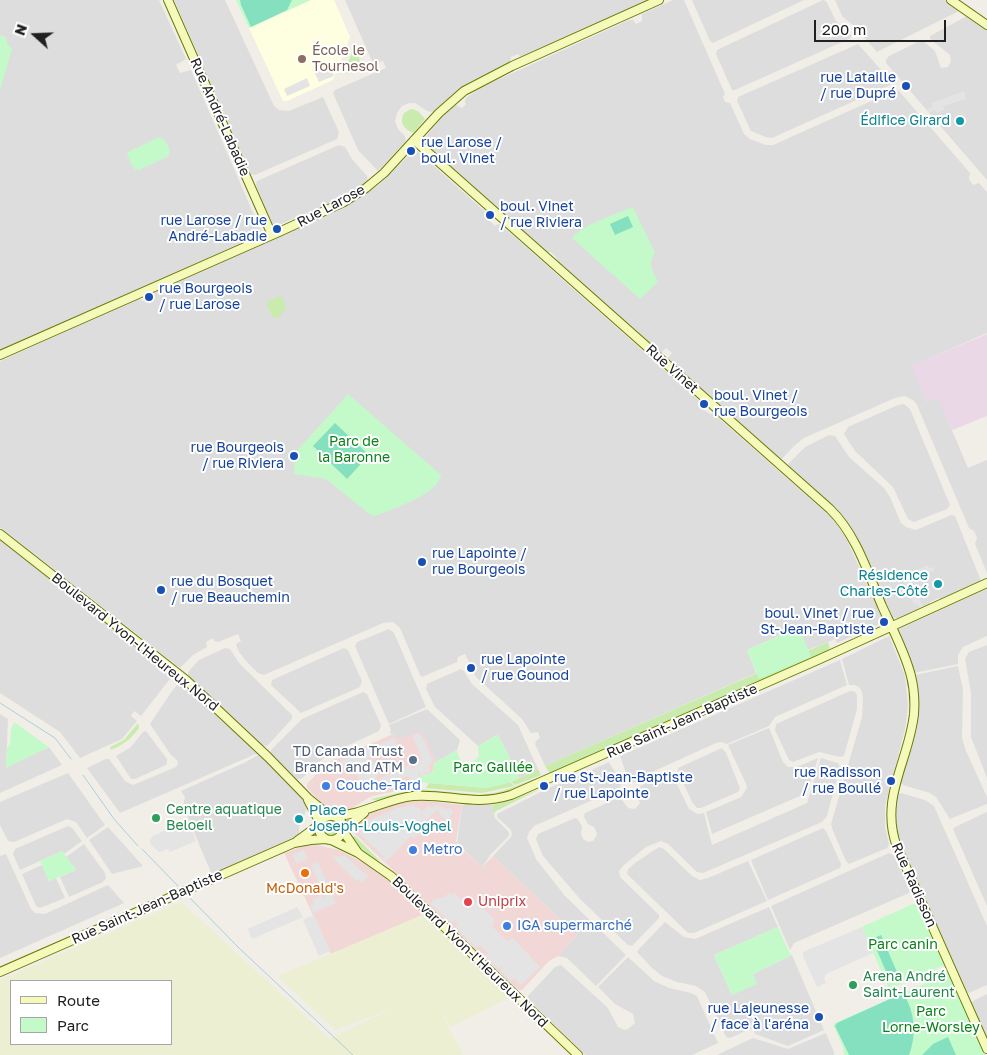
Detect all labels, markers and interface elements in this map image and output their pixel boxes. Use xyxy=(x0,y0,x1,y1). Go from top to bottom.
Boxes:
north arrow xyxy=(10,10,60,60)
scale bar xyxy=(817,10,950,42)
text: 200 m xyxy=(822,20,866,38)
text: N xyxy=(11,22,30,38)
place label: École le Tournesol xyxy=(312,43,379,75)
marker: École le Tournesol xyxy=(296,53,308,65)
street label: Rue André-Labadie xyxy=(186,55,254,179)
place label: rue Lataille / rue Dupré xyxy=(820,70,896,102)
marker: rue Lataille / rue Dupré xyxy=(900,80,912,92)
place label: Édifice Girard xyxy=(860,113,950,129)
marker: Édifice Girard xyxy=(954,115,966,127)
place label: rue Larose / boul. Vinet xyxy=(421,135,502,168)
marker: rue Larose / boul. Vinet xyxy=(405,145,417,157)
street label: Rue Larose xyxy=(294,181,368,231)
place label: boul. Vinet / rue Riviera xyxy=(500,199,582,232)
marker: boul. Vinet / rue Riviera xyxy=(484,209,496,221)
place label: rue Larose / rue André-Labadie xyxy=(160,213,267,246)
marker: rue Larose / rue André-Labadie xyxy=(271,223,283,235)
place label: rue Bourgeois / rue Larose xyxy=(159,281,252,314)
marker: rue Bourgeois / rue Larose xyxy=(143,291,155,303)
street label: Rue Vinet xyxy=(642,341,702,397)
place label: boul. Vinet / rue Bourgeois xyxy=(714,388,807,421)
marker: boul. Vinet / rue Bourgeois xyxy=(698,398,710,410)
park label: Parc de la Baronne xyxy=(318,434,390,467)
place label: rue Bourgeois / rue Riviera xyxy=(191,440,284,472)
marker: rue Bourgeois / rue Riviera xyxy=(288,450,300,462)
place label: rue Lapointe / rue Bourgeois xyxy=(432,546,527,578)
marker: rue Lapointe / rue Bourgeois xyxy=(416,556,428,568)
place label: Résidence Charles-Côté xyxy=(840,568,928,600)
street label: Boulevard Yvon-l'Heureux Nord xyxy=(48,569,222,715)
place label: rue du Bosquet / rue Beauchemin xyxy=(171,574,290,606)
marker: Résidence Charles-Côté xyxy=(932,578,944,590)
marker: rue du Bosquet / rue Beauchemin xyxy=(155,584,167,596)
place label: boul. Vinet / rue St-Jean-Baptiste xyxy=(761,606,874,638)
marker: boul. Vinet / rue St-Jean-Baptiste xyxy=(878,616,890,628)
place label: rue Lapointe / rue Gounod xyxy=(481,652,569,684)
marker: rue Lapointe / rue Gounod xyxy=(465,662,477,674)
street label: Rue Saint-Jean-Baptiste xyxy=(604,680,760,762)
place label: TD Canada Trust Branch and ATM xyxy=(293,744,403,776)
marker: TD Canada Trust Branch and ATM xyxy=(407,754,419,766)
park label: Parc Galilée xyxy=(453,760,533,776)
place label: rue Radisson / rue Boullé xyxy=(794,765,881,798)
place label: rue St-Jean-Baptiste / rue Lapointe xyxy=(554,770,693,802)
marker: rue Radisson / rue Boullé xyxy=(885,775,897,787)
place label: Couche-Tard xyxy=(336,778,421,794)
marker: Couche-Tard xyxy=(320,780,332,792)
marker: rue St-Jean-Baptiste / rue Lapointe xyxy=(538,780,550,792)
place label: Centre aquatique Beloeil xyxy=(166,802,282,834)
place label: Place Joseph-Louis-Voghel xyxy=(309,803,451,836)
marker: Centre aquatique Beloeil xyxy=(150,812,162,824)
marker: Place Joseph-Louis-Voghel xyxy=(293,813,305,825)
street label: Rue Radisson xyxy=(888,840,940,930)
place label: Metro xyxy=(423,842,462,858)
marker: Metro xyxy=(407,844,419,856)
street label: Rue Saint-Jean-Baptiste xyxy=(69,866,225,948)
marker: McDonald's xyxy=(299,867,311,879)
street label: Boulevard Yvon-l'Heureux Nord xyxy=(389,873,551,1031)
place label: McDonald's xyxy=(266,881,344,897)
place label: Uniprix xyxy=(478,894,526,910)
marker: Uniprix xyxy=(462,896,474,908)
place label: IGA supermarché xyxy=(517,918,632,934)
marker: IGA supermarché xyxy=(501,920,513,932)
park label: Parc canin xyxy=(868,937,938,953)
place label: Arena André Saint-Laurent xyxy=(863,969,955,1002)
marker: Arena André Saint-Laurent xyxy=(847,979,859,991)
legend xyxy=(10,980,172,1045)
text: Route xyxy=(57,991,100,1009)
place label: rue Lajeunesse / face à l'aréna xyxy=(707,1001,809,1034)
park label: Parc Lorne-Worsley xyxy=(882,1004,980,1036)
marker: rue Lajeunesse / face à l'aréna xyxy=(813,1011,825,1023)
text: Parc xyxy=(57,1016,89,1034)

